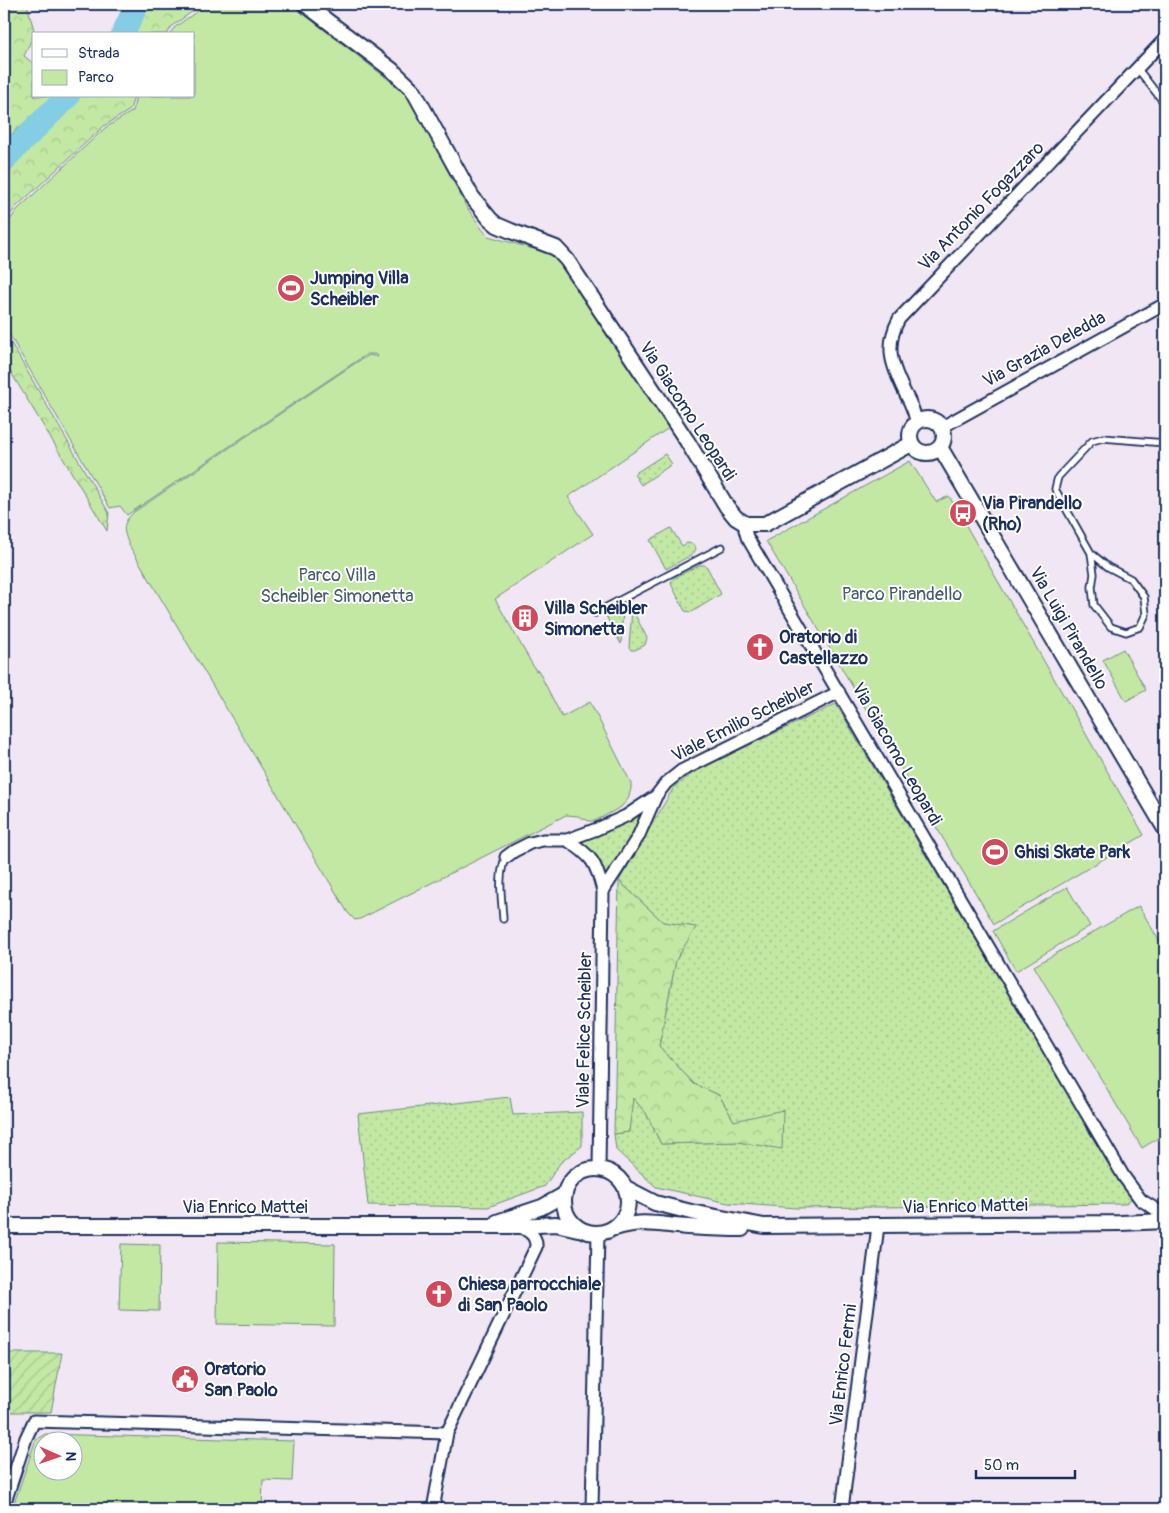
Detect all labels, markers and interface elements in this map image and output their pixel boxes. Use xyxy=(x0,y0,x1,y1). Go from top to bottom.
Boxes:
legend xyxy=(32,32,195,98)
text: Strada xyxy=(78,44,119,63)
text: Parco xyxy=(78,68,114,87)
street label: Via Antonio Fogazzaro xyxy=(914,136,1049,276)
place label: Jumping Villa Scheibler xyxy=(310,267,409,311)
sports icon: Jumping Villa Scheibler xyxy=(276,273,306,303)
street label: Via Grazia Deledda xyxy=(979,306,1110,393)
street label: Via Giacomo Leopardi xyxy=(634,337,741,485)
place label: Via Pirandello (Rho) xyxy=(982,492,1082,536)
bus stop icon: Via Pirandello (Rho) xyxy=(948,498,978,528)
street label: Via Luigi Pirandello xyxy=(1024,563,1113,694)
park label: Parco Villa Scheibler Simonetta xyxy=(260,564,414,608)
park label: Parco Pirandello xyxy=(842,583,963,606)
place label: Villa Scheibler Simonetta xyxy=(544,597,648,641)
building icon: Villa Scheibler Simonetta xyxy=(510,603,540,633)
place label: Oratorio di Castellazzo xyxy=(779,626,868,670)
church icon: Oratorio di Castellazzo xyxy=(745,632,775,662)
street label: Viale Emilio Scheibler xyxy=(668,675,819,767)
street label: Via Giacomo Leopardi xyxy=(846,679,947,830)
sports icon: Ghisi Skate Park xyxy=(980,837,1010,867)
place label: Ghisi Skate Park xyxy=(1014,841,1131,864)
street label: Viale Felice Scheibler xyxy=(572,951,597,1108)
street label: Via Enrico Mattei xyxy=(902,1194,1028,1219)
street label: Via Enrico Mattei xyxy=(182,1196,308,1219)
place label: Chiesa parrocchiale di San Paolo xyxy=(458,1273,602,1317)
church icon: Chiesa parrocchiale di San Paolo xyxy=(424,1279,454,1309)
street label: Via Enrico Fermi xyxy=(825,1303,862,1427)
place label: Oratorio San Paolo xyxy=(204,1358,278,1402)
public building icon: Oratorio San Paolo xyxy=(170,1364,200,1394)
north arrow xyxy=(32,1430,82,1480)
scale bar xyxy=(976,1448,1075,1480)
text: N xyxy=(62,1451,79,1461)
text: 50 m xyxy=(984,1456,1019,1475)

